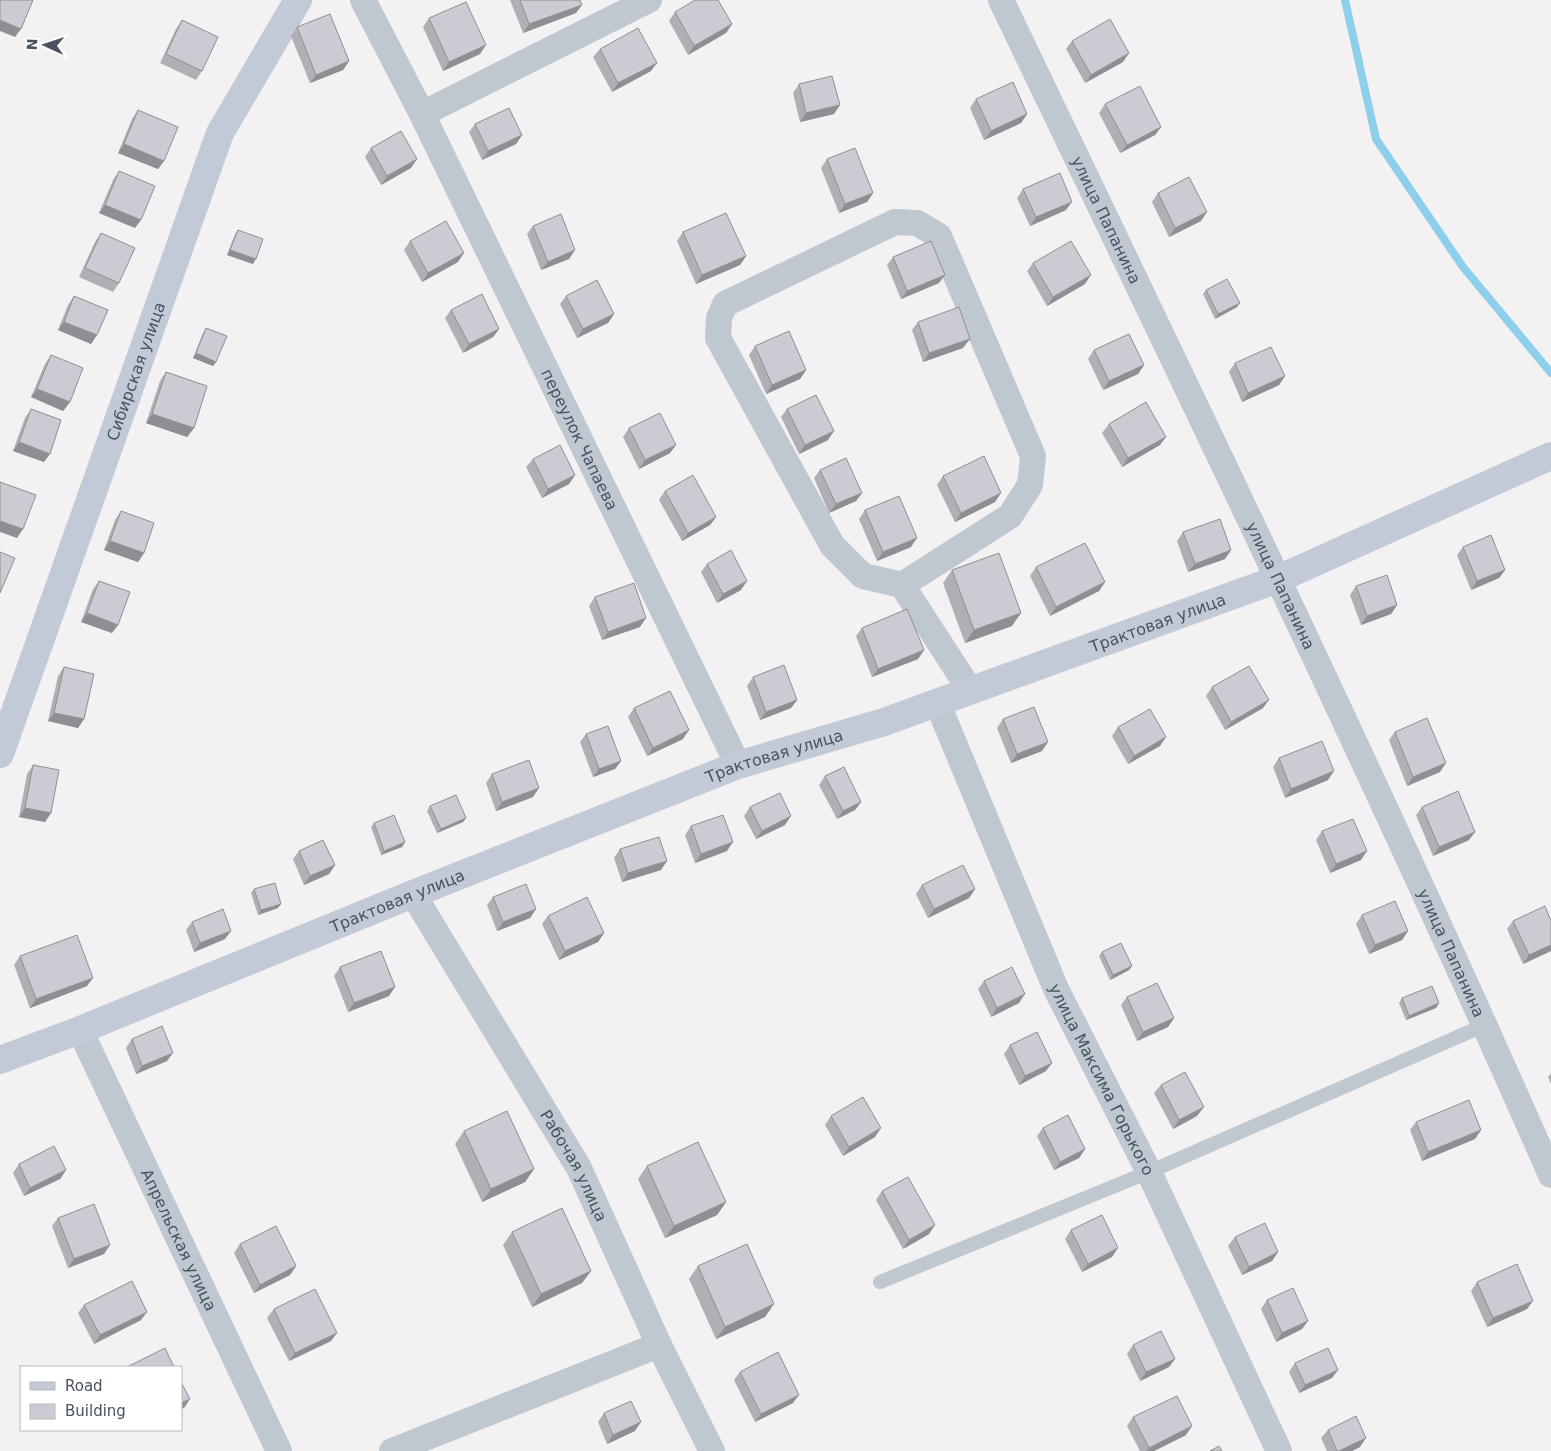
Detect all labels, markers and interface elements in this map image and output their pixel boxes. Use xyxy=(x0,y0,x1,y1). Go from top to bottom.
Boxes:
north arrow xyxy=(20,20,70,70)
text: N xyxy=(24,38,40,51)
street label: улица Папанина xyxy=(1067,153,1145,287)
street label: Сибирская улица xyxy=(103,300,169,443)
street label: переулок Чапаева xyxy=(537,366,622,513)
street label: улица Папанина xyxy=(1242,519,1319,653)
street label: Трактовая улица xyxy=(1086,590,1228,657)
street label: Трактовая улица xyxy=(702,726,845,787)
street label: Трактовая улица xyxy=(326,866,467,937)
street label: улица Папанина xyxy=(1414,886,1489,1020)
street label: улица Максима Горького xyxy=(1045,981,1158,1178)
street label: Рабочая улица xyxy=(536,1107,611,1225)
street label: Апрельская улица xyxy=(137,1166,220,1314)
legend xyxy=(20,1366,182,1431)
text: Road xyxy=(65,1377,103,1395)
text: Building xyxy=(65,1402,126,1420)

